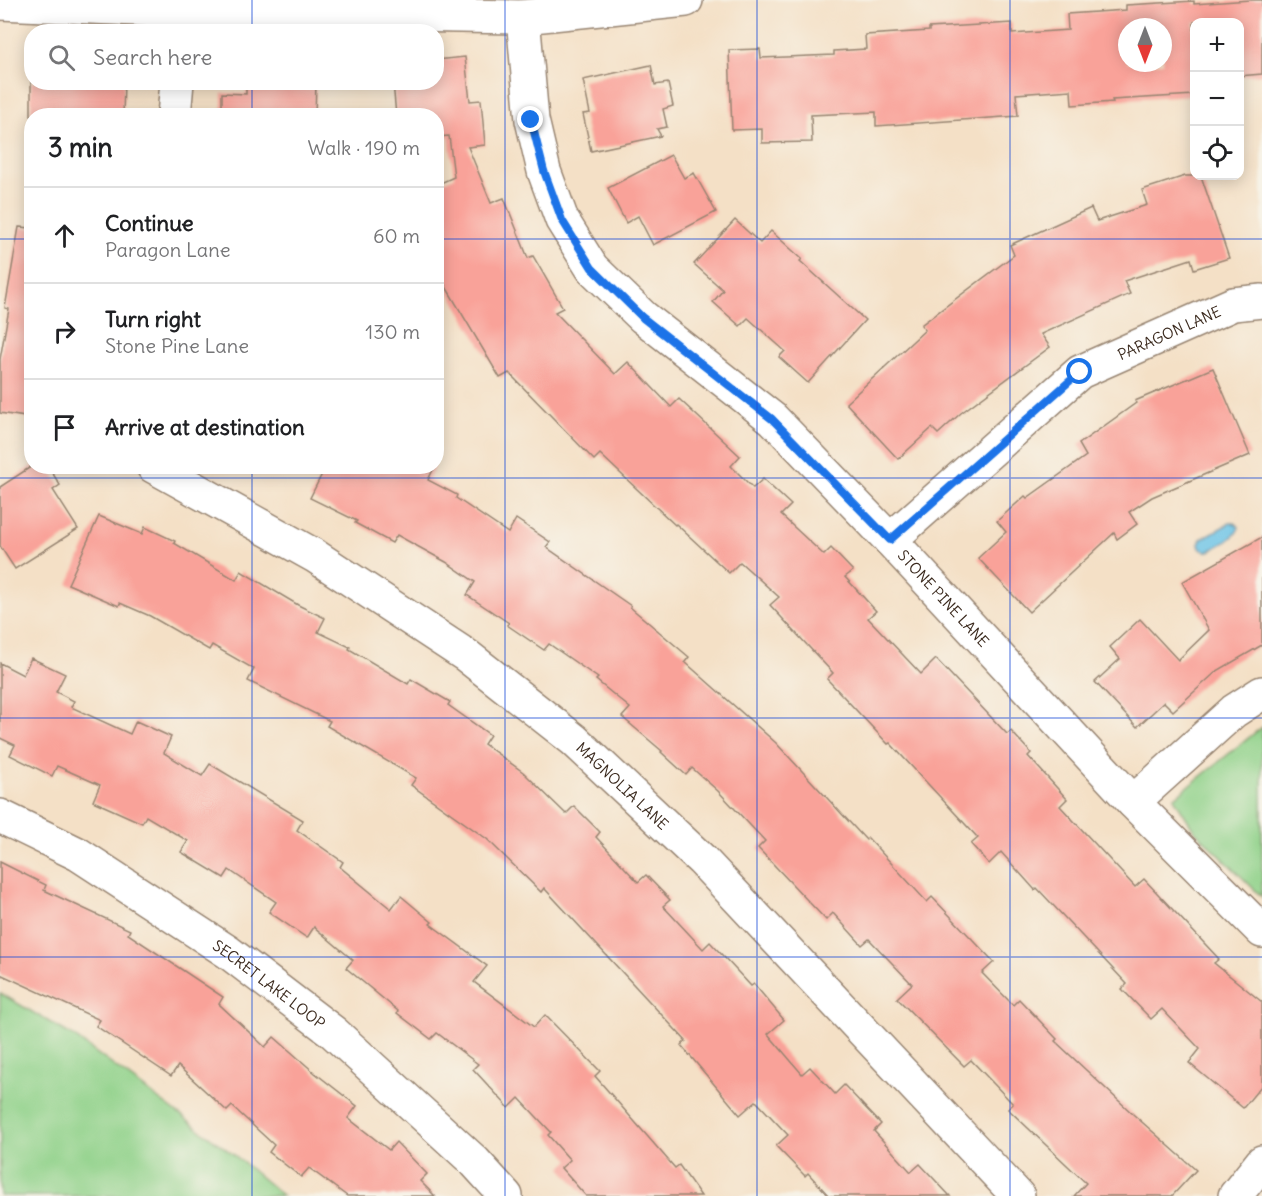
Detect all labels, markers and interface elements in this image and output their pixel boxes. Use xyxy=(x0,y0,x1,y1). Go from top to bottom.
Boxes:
north arrow xyxy=(1118,18,1172,72)
map controls xyxy=(1190,18,1244,180)
button: + xyxy=(1190,18,1244,72)
search box xyxy=(24,24,444,90)
icon: search xyxy=(45,41,78,74)
text: Search here xyxy=(93,43,212,71)
button: − xyxy=(1190,72,1244,126)
route end xyxy=(517,106,543,132)
button: locate xyxy=(1190,126,1244,180)
text: 3 min xyxy=(48,131,113,164)
text: Walk · 190 m xyxy=(308,135,420,160)
text: Continue xyxy=(105,209,194,237)
icon: ahead xyxy=(48,219,81,252)
text: 60 m xyxy=(373,223,420,248)
text: Paragon Lane xyxy=(105,237,231,262)
street label: PARAGON LANE xyxy=(1114,301,1224,364)
text: Turn right xyxy=(105,305,201,333)
icon: right xyxy=(48,315,81,348)
text: 130 m xyxy=(365,319,420,344)
text: Stone Pine Lane xyxy=(105,333,249,358)
route start xyxy=(1066,358,1092,384)
icon: arrive xyxy=(48,411,81,444)
text: Arrive at destination xyxy=(105,413,305,441)
street label: STONE PINE LANE xyxy=(894,546,994,651)
street label: MAGNOLIA LANE xyxy=(573,738,673,834)
street label: SECRET LAKE LOOP xyxy=(210,935,329,1032)

